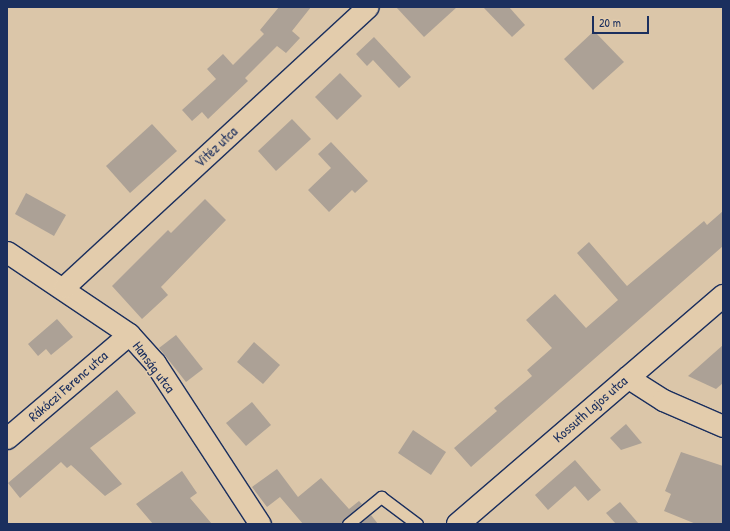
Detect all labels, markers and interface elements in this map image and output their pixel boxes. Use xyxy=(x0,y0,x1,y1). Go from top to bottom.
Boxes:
scale bar xyxy=(594,8,651,34)
text: 20 m xyxy=(599,14,621,31)
street label: Vitéz utca xyxy=(191,123,241,171)
street label: Hanság utca xyxy=(129,338,179,396)
street label: Rákóczi Ferenc utca xyxy=(25,347,111,425)
street label: Kossuth Lajos utca xyxy=(549,372,631,446)

